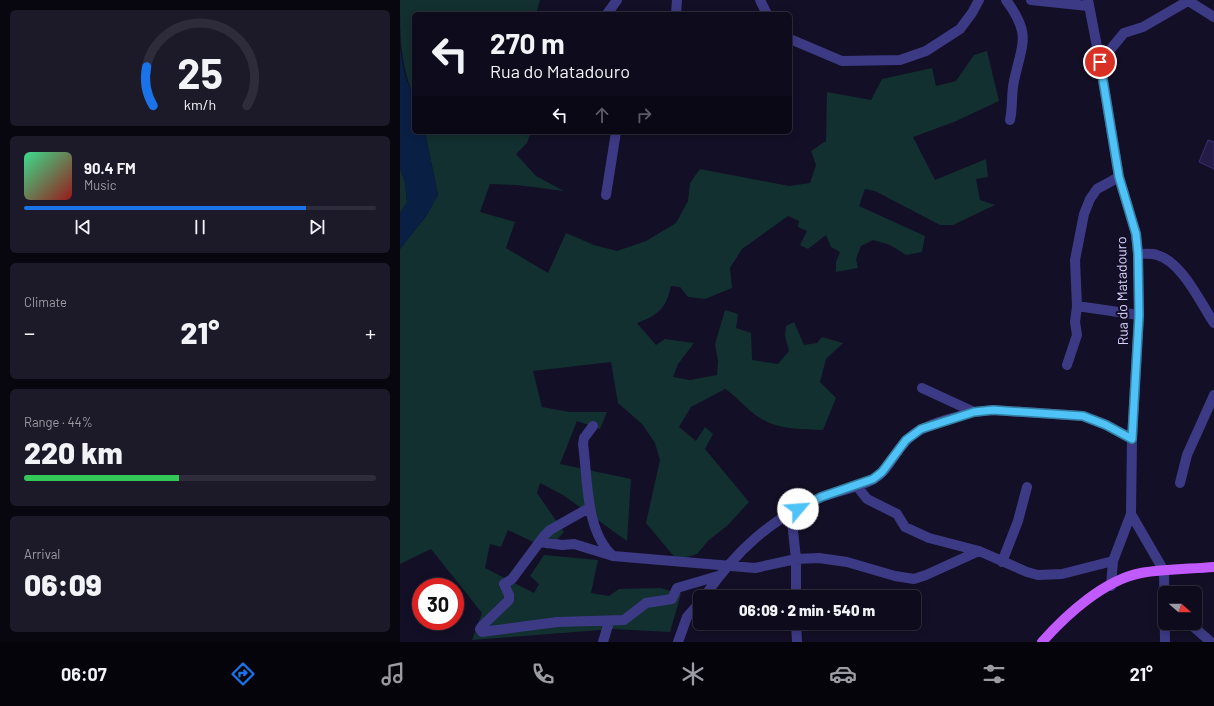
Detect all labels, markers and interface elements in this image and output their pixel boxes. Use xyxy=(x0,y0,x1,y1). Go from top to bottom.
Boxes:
text: 270 m xyxy=(490,26,565,60)
icon: left xyxy=(424,28,476,80)
pin xyxy=(1083,45,1117,79)
text: 25 xyxy=(177,47,223,97)
icon: arrive xyxy=(1089,51,1111,73)
text: Rua do Matadouro xyxy=(490,60,630,82)
text: km/h xyxy=(184,96,216,113)
icon: left xyxy=(549,104,571,126)
icon: ahead xyxy=(591,104,613,126)
icon: right xyxy=(633,104,655,126)
text: 90.4 FM xyxy=(84,159,136,177)
text: Music xyxy=(84,177,117,193)
icon: previous xyxy=(72,216,94,238)
icon: pause xyxy=(189,216,211,238)
icon: next xyxy=(306,216,328,238)
street label: Rua do Matadouro xyxy=(1112,236,1131,346)
text: Climate xyxy=(24,294,67,310)
text: 21° xyxy=(181,314,219,350)
text: − xyxy=(24,319,35,345)
text: + xyxy=(365,319,376,345)
text: Range · 44% xyxy=(24,414,93,430)
text: 220 km xyxy=(24,434,123,470)
position arrow xyxy=(777,488,819,530)
text: Arrival xyxy=(24,546,60,562)
text: 06:09 xyxy=(24,566,102,602)
speed limit sign: 30 xyxy=(412,578,464,630)
north arrow xyxy=(1158,586,1202,630)
map controls xyxy=(1158,586,1202,630)
text: 06:09 · 2 min · 540 m xyxy=(739,601,875,619)
icon: directions xyxy=(229,660,257,688)
icon: music xyxy=(379,660,407,688)
icon: phone xyxy=(529,660,557,688)
icon: climate xyxy=(679,660,707,688)
icon: car xyxy=(829,660,857,688)
icon: filters xyxy=(980,660,1008,688)
text: 06:07 xyxy=(61,663,107,685)
text: 21° xyxy=(1130,663,1153,685)

